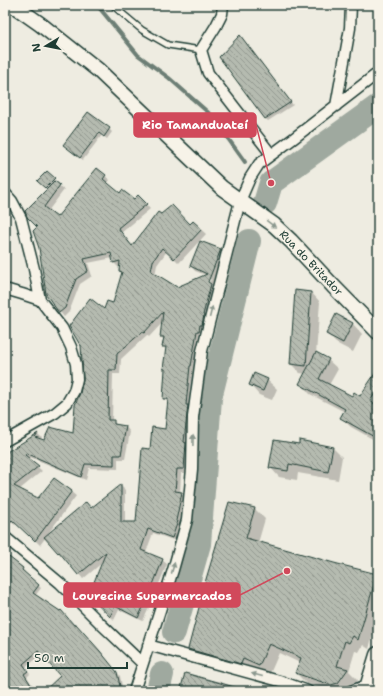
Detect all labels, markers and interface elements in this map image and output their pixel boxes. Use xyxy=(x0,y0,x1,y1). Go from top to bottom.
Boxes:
north arrow xyxy=(26,26,66,66)
text: N xyxy=(28,42,45,53)
callout: Rio Tamanduateí xyxy=(134,113,256,137)
text: Rio Tamanduateí xyxy=(142,117,248,133)
one-way arrow xyxy=(266,219,277,228)
street label: Rua do Britador xyxy=(276,227,346,299)
one-way arrow xyxy=(209,306,215,318)
one-way arrow xyxy=(189,434,196,446)
one-way arrow xyxy=(170,562,176,574)
callout: Lourecine Supermercados xyxy=(64,583,240,607)
text: Lourecine Supermercados xyxy=(72,588,232,604)
scale bar xyxy=(28,644,127,670)
text: 50 m xyxy=(34,650,64,666)
one-way arrow xyxy=(251,672,263,678)

